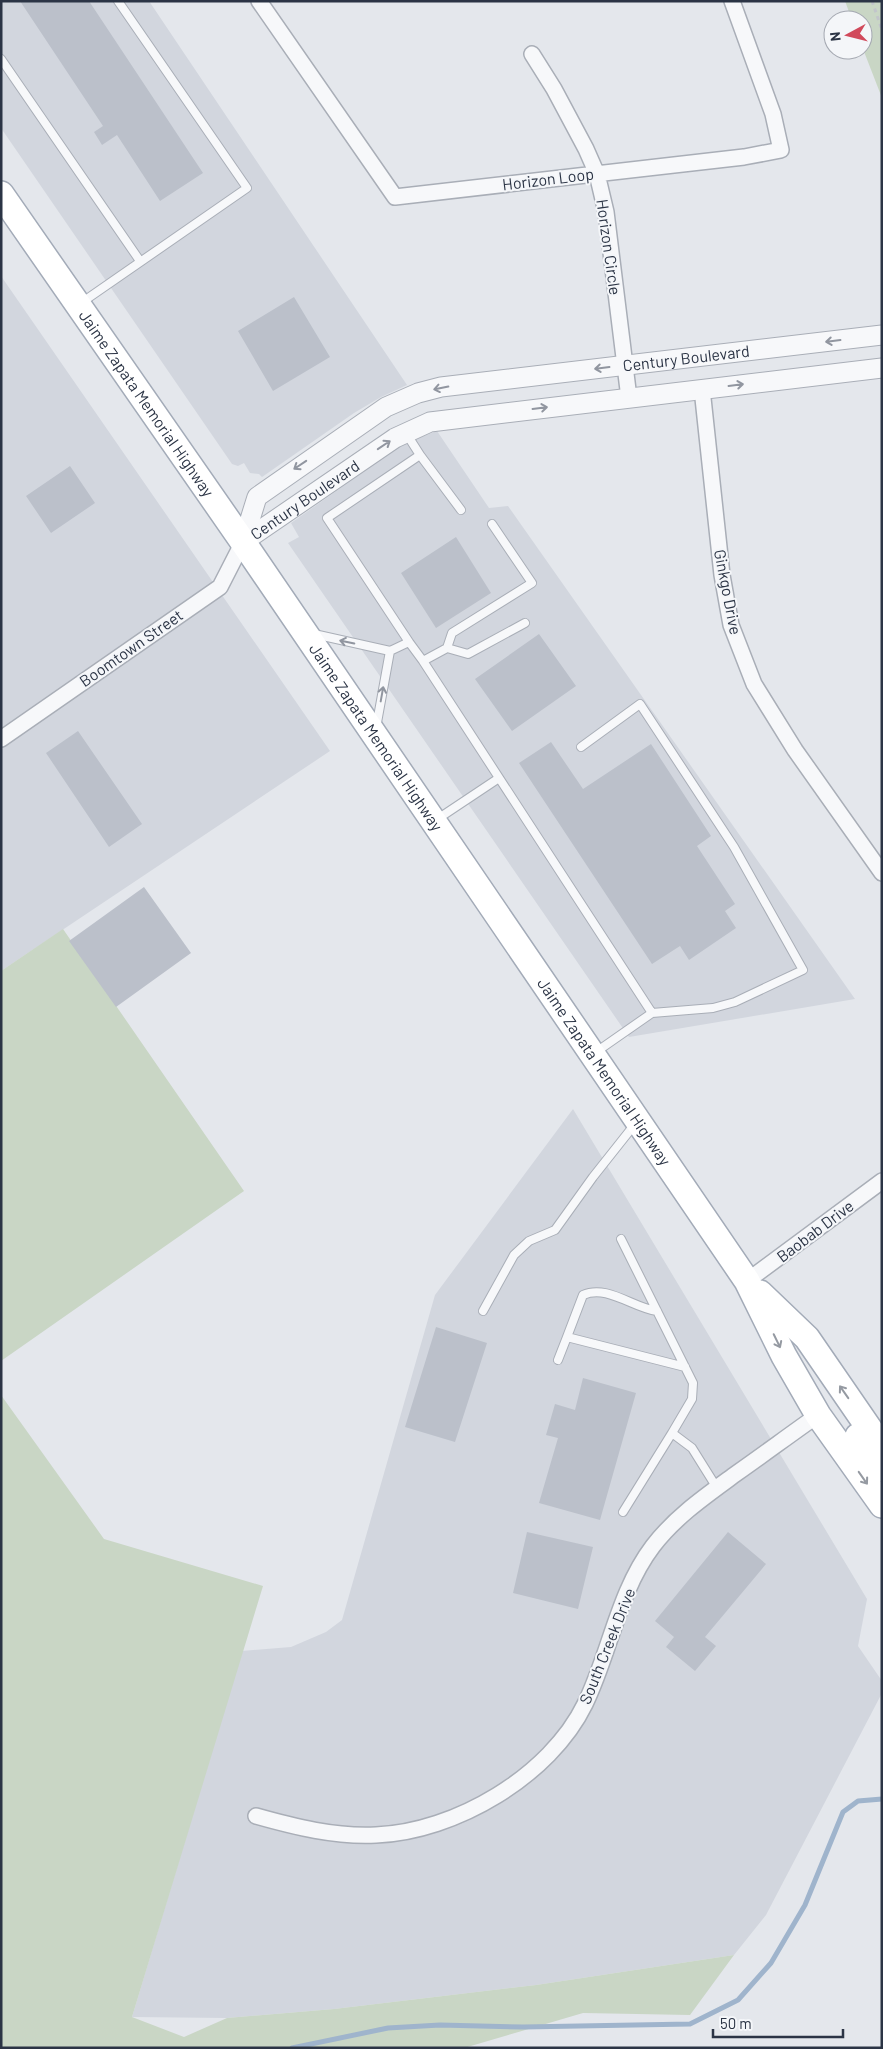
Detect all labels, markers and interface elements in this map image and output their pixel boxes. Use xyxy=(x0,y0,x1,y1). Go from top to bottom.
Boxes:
north arrow xyxy=(823,10,873,60)
text: N xyxy=(826,31,844,42)
street label: Horizon Loop xyxy=(501,163,595,194)
street label: Horizon Circle xyxy=(593,198,626,296)
street label: Jaime Zapata Memorial Highway xyxy=(76,306,219,500)
one-way arrow xyxy=(826,336,842,346)
street label: Century Boulevard xyxy=(622,341,751,375)
one-way arrow xyxy=(595,363,611,373)
one-way arrow xyxy=(728,380,744,390)
one-way arrow xyxy=(434,383,450,393)
one-way arrow xyxy=(532,403,548,413)
one-way arrow xyxy=(377,440,391,450)
street label: Century Boulevard xyxy=(247,455,363,543)
one-way arrow xyxy=(293,460,307,471)
street label: Ginkgo Drive xyxy=(711,548,746,636)
street label: Boomtown Street xyxy=(75,605,186,690)
one-way arrow xyxy=(340,636,356,646)
street label: Jaime Zapata Memorial Highway xyxy=(306,639,447,835)
one-way arrow xyxy=(378,686,388,702)
street label: Jaime Zapata Memorial Highway xyxy=(534,974,676,1169)
street label: Baobab Drive xyxy=(773,1196,857,1266)
one-way arrow xyxy=(772,1333,782,1348)
one-way arrow xyxy=(839,1386,849,1400)
one-way arrow xyxy=(858,1471,868,1485)
street label: South Creek Drive xyxy=(575,1585,639,1707)
scale bar xyxy=(713,2006,843,2038)
text: 50 m xyxy=(720,2014,752,2032)

